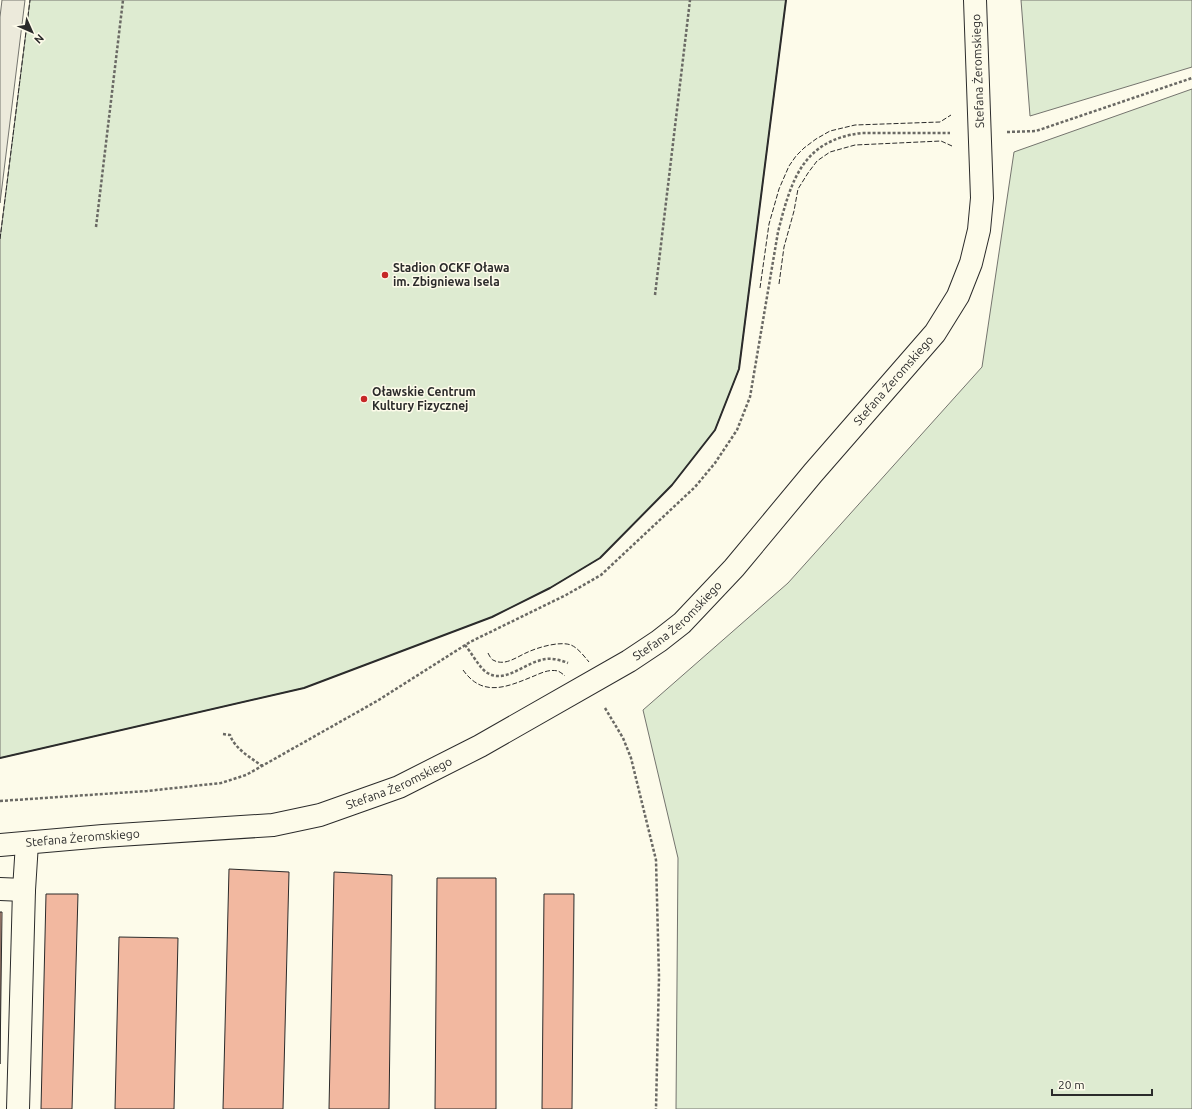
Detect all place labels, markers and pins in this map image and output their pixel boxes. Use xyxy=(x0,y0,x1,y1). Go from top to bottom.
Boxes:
place label: Stadion OCKF Oława im. Zbigniewa Isela xyxy=(393,261,510,288)
marker: Stadion OCKF Oława im. Zbigniewa Isela xyxy=(380,270,390,280)
place label: Oławskie Centrum Kultury Fizycznej xyxy=(372,385,476,412)
marker: Oławskie Centrum Kultury Fizycznej xyxy=(359,394,369,404)

